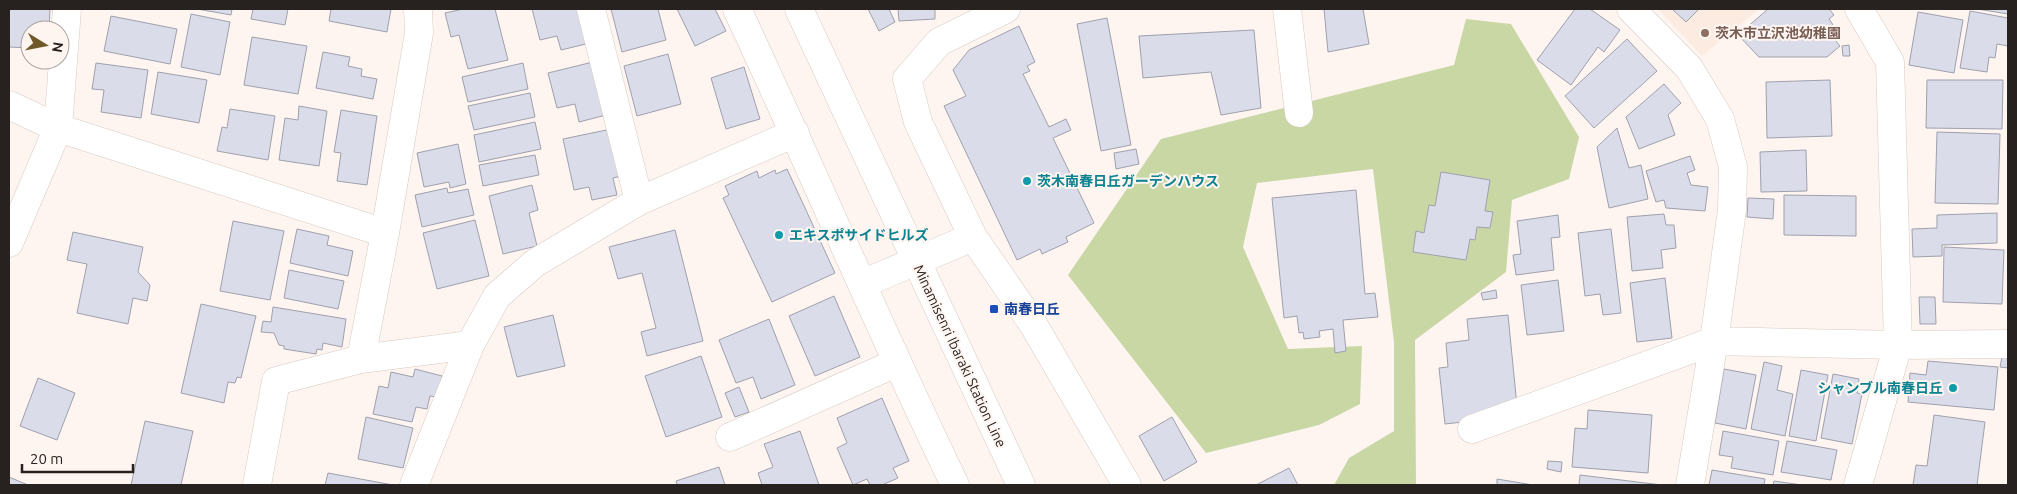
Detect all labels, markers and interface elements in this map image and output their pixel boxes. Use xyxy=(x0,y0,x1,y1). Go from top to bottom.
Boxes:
north arrow xyxy=(20,20,70,70)
place label: 茨木市立沢池幼稚園 xyxy=(1715,25,1841,41)
marker: 茨木市立沢池幼稚園 xyxy=(1699,27,1711,39)
text: N xyxy=(49,41,67,54)
place label: 茨木南春日丘ガーデンハウス xyxy=(1037,173,1219,189)
marker: 茨木南春日丘ガーデンハウス xyxy=(1021,175,1033,187)
place label: エキスポサイドヒルズ xyxy=(789,227,929,243)
marker: エキスポサイドヒルズ xyxy=(773,229,785,241)
street label: Minamisenri Ibaraki Station Line xyxy=(911,262,1009,450)
place label: 南春日丘 xyxy=(1004,301,1060,317)
marker: 南春日丘 xyxy=(988,303,1000,315)
place label: シャンブル南春日丘 xyxy=(1817,380,1943,396)
marker: シャンブル南春日丘 xyxy=(1947,382,1959,394)
scale bar xyxy=(22,442,134,474)
text: 20 m xyxy=(30,450,63,467)

